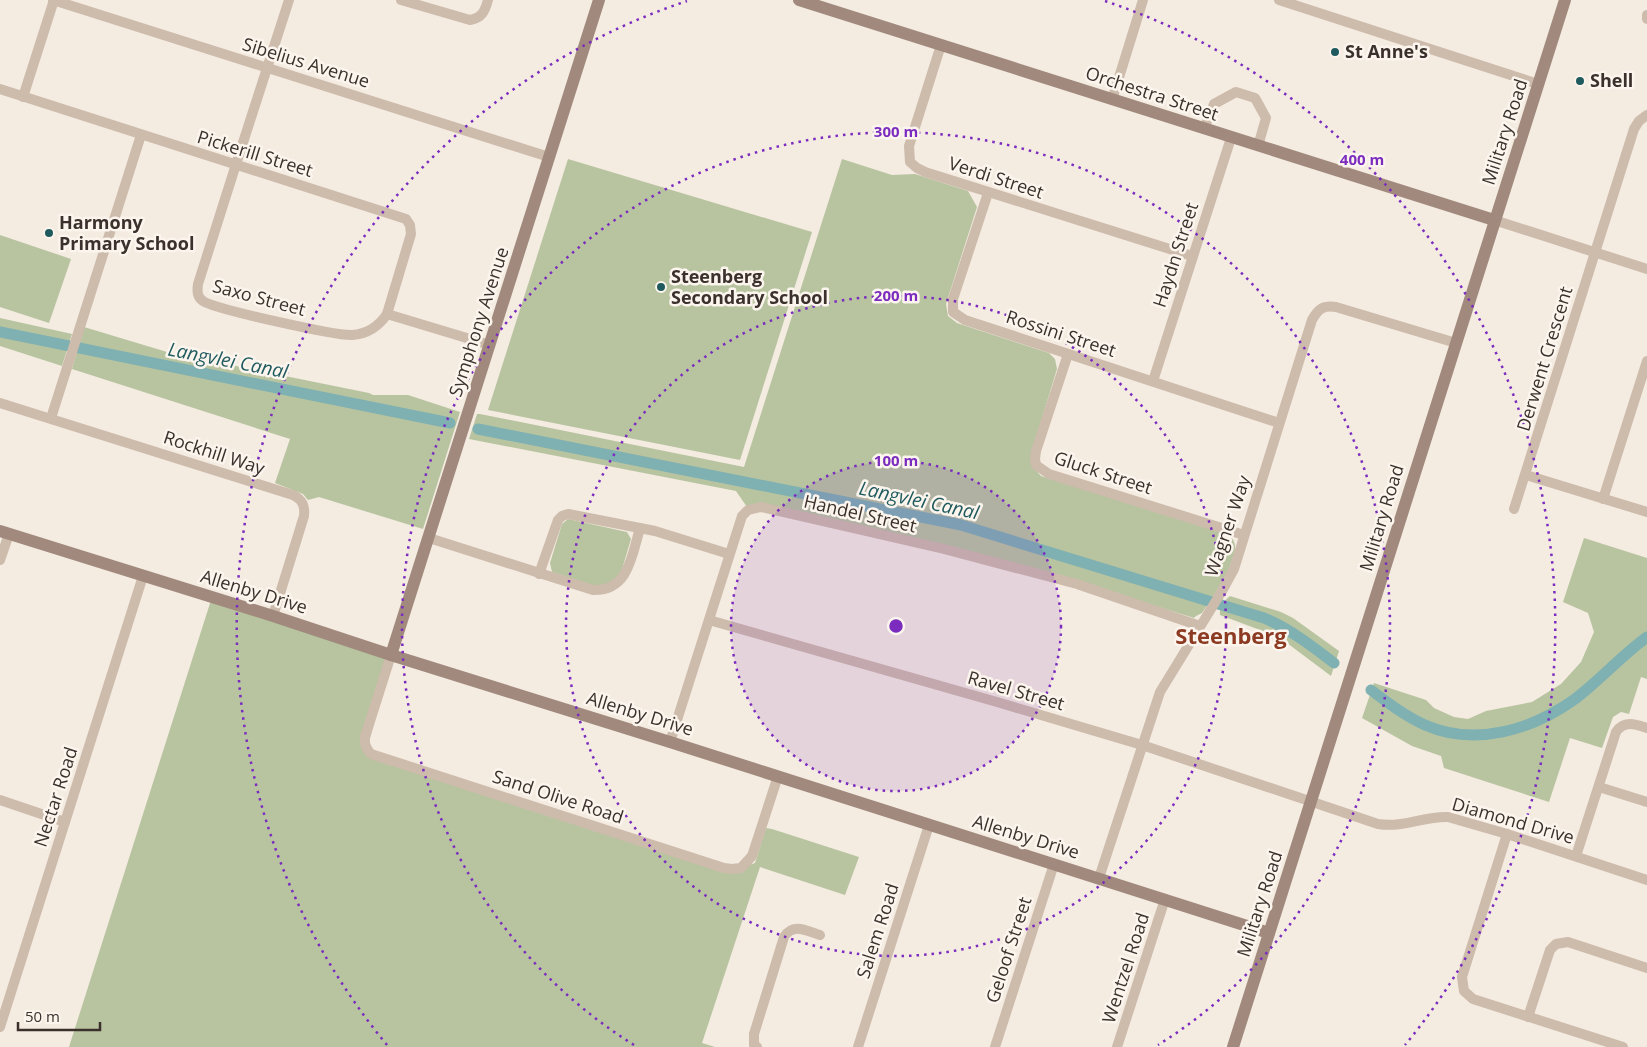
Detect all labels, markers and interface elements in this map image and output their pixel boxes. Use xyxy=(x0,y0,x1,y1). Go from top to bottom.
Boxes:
street label: Sibelius Avenue xyxy=(240,31,373,93)
place label: St Anne's xyxy=(1345,39,1428,63)
marker: St Anne's xyxy=(1329,46,1341,58)
street label: Orchestra Street xyxy=(1083,60,1222,126)
place label: Shell xyxy=(1590,68,1633,92)
marker: Shell xyxy=(1574,75,1586,87)
street label: Military Road xyxy=(1476,76,1532,188)
text: 300 m xyxy=(874,121,918,141)
street label: Pickerill Street xyxy=(195,124,316,182)
text: 400 m xyxy=(1340,149,1384,169)
street label: Verdi Street xyxy=(946,150,1047,204)
street label: Haydn Street xyxy=(1147,199,1203,310)
place label: Harmony Primary School xyxy=(59,210,194,255)
marker: Harmony Primary School xyxy=(43,227,55,239)
street label: Symphony Avenue xyxy=(443,244,514,400)
place label: Steenberg Secondary School xyxy=(671,264,828,309)
street label: Saxo Street xyxy=(210,273,308,321)
marker: Steenberg Secondary School xyxy=(655,281,667,293)
street label: Derwent Crescent xyxy=(1511,283,1577,434)
text: 200 m xyxy=(874,285,918,305)
street label: Rossini Street xyxy=(1003,304,1119,362)
water label: Langvlei Canal xyxy=(166,336,291,385)
street label: Rockhill Way xyxy=(161,424,269,480)
street label: Gluck Street xyxy=(1051,445,1155,499)
text: 100 m xyxy=(874,450,918,470)
street label: Military Road xyxy=(1353,461,1409,574)
street label: Wagner Way xyxy=(1199,471,1256,579)
water label: Langvlei Canal xyxy=(857,475,982,526)
street label: Handel Street xyxy=(802,488,919,538)
street label: Allenby Drive xyxy=(198,563,311,619)
centre of rings xyxy=(887,617,905,635)
district label: Steenberg xyxy=(1175,620,1287,650)
street label: Ravel Street xyxy=(965,665,1068,715)
street label: Allenby Drive xyxy=(584,685,697,741)
street label: Nectar Road xyxy=(28,744,82,850)
street label: Sand Olive Road xyxy=(490,764,627,829)
street label: Diamond Drive xyxy=(1449,791,1577,849)
street label: Allenby Drive xyxy=(970,808,1083,864)
street label: Military Road xyxy=(1231,848,1287,960)
street label: Salem Road xyxy=(850,880,904,981)
street label: Geloof Street xyxy=(980,893,1037,1006)
street label: Wentzel Road xyxy=(1096,909,1154,1026)
scale bar xyxy=(18,1000,100,1032)
text: 50 m xyxy=(25,1006,60,1026)

